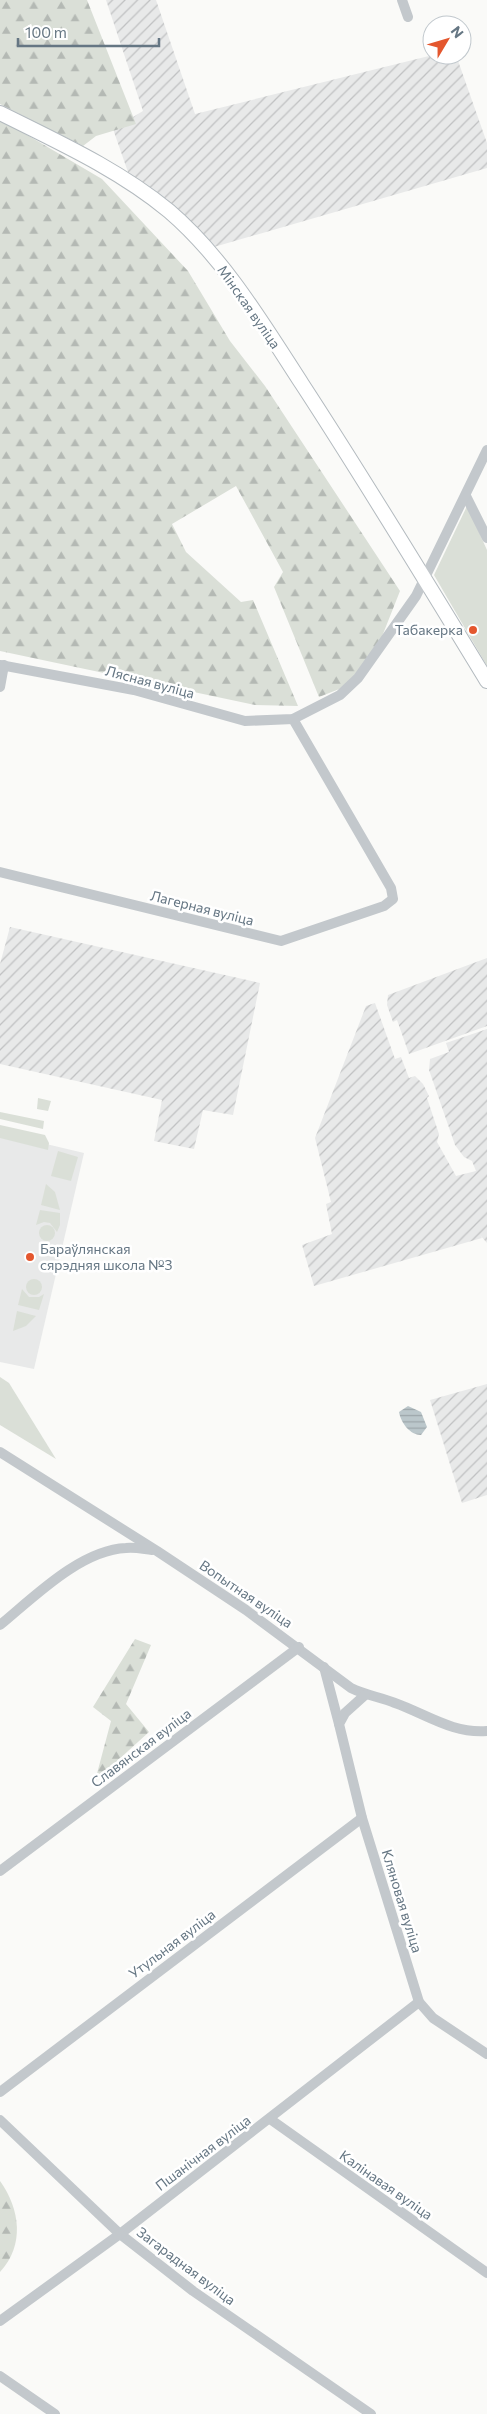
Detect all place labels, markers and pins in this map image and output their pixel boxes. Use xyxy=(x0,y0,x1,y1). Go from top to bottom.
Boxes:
place label: Табакерка xyxy=(395,621,463,638)
marker: Табакерка xyxy=(467,624,479,636)
place label: Бараўлянская сярэдняя школа №3 xyxy=(40,1240,172,1273)
marker: Бараўлянская сярэдняя школа №3 xyxy=(24,1251,36,1263)

